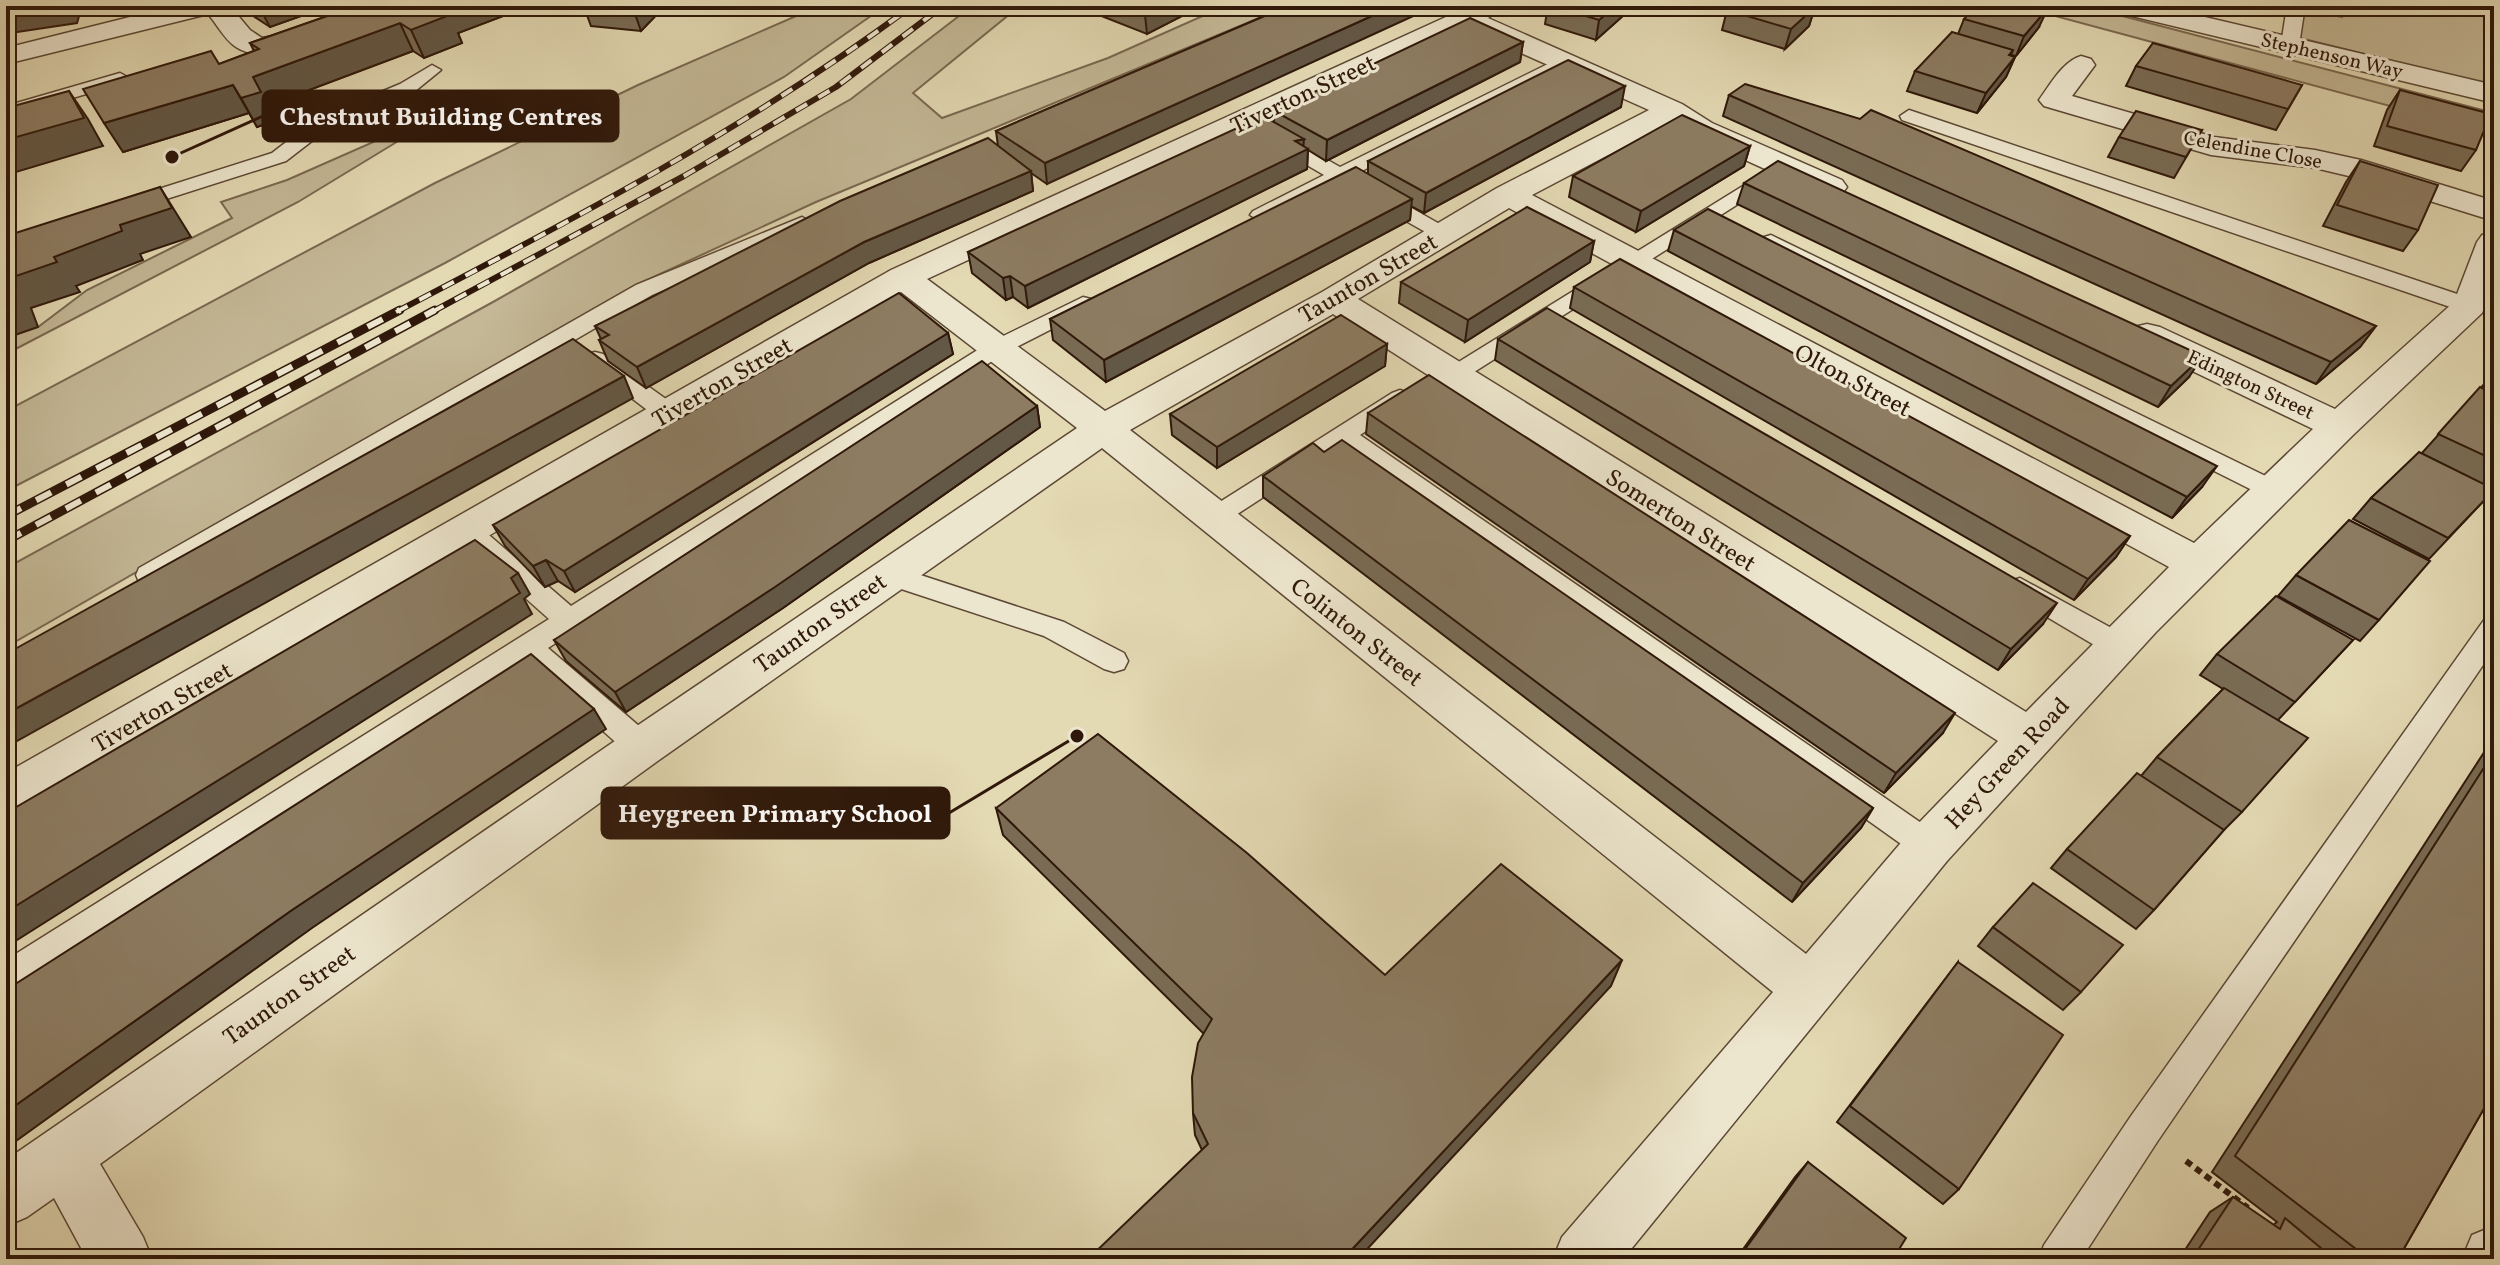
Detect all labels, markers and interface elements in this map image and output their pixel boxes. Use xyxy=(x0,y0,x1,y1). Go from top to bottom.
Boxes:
street label: Stephenson Way xyxy=(2258,27,2406,87)
street label: Tiverton Street xyxy=(1226,47,1382,144)
callout: Chestnut Building Centres xyxy=(263,91,618,141)
text: Chestnut Building Centres xyxy=(280,100,602,136)
street label: Celendine Close xyxy=(2181,125,2324,177)
street label: Taunton Street xyxy=(1293,226,1445,333)
street label: Tiverton Street xyxy=(647,330,799,438)
street label: Olton Street xyxy=(1788,337,1916,427)
street label: Edington Street xyxy=(2182,344,2318,428)
street label: Somerton Street xyxy=(1598,462,1762,582)
street label: Taunton Street xyxy=(748,566,895,683)
street label: Colinton Street xyxy=(1282,571,1429,696)
street label: Tiverton Street xyxy=(87,655,239,763)
street label: Hey Green Road xyxy=(1938,691,2079,838)
callout: Heygreen Primary School xyxy=(602,788,949,838)
text: Heygreen Primary School xyxy=(618,797,932,833)
street label: Taunton Street xyxy=(217,938,364,1055)

